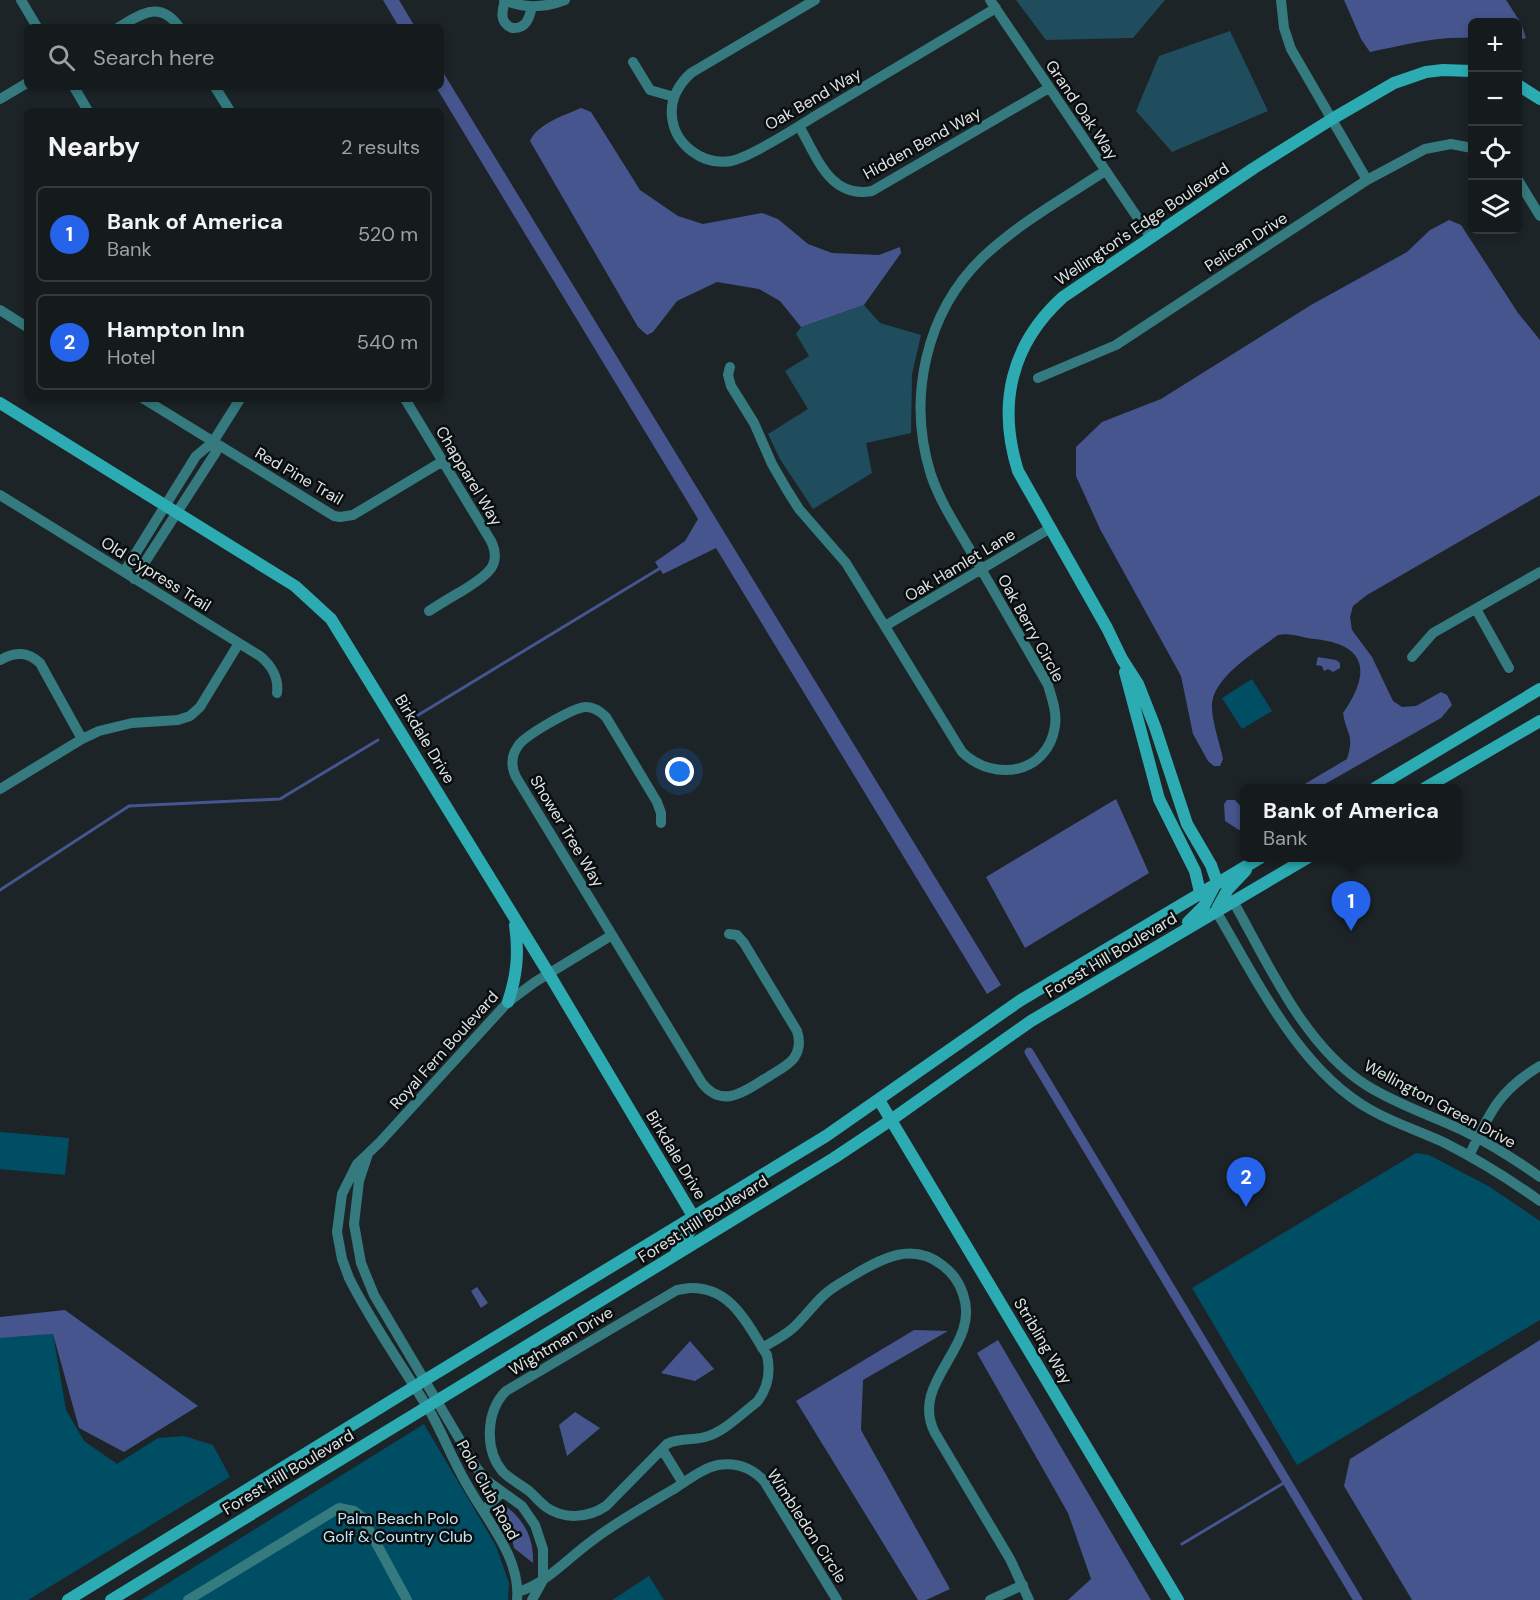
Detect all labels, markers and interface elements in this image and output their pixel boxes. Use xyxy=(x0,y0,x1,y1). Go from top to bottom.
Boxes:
map controls xyxy=(1468,18,1522,234)
button: + xyxy=(1468,18,1522,72)
search box xyxy=(24,24,444,90)
icon: search xyxy=(45,41,78,74)
text: Search here xyxy=(93,43,214,72)
street label: Grand Oak Way xyxy=(1041,56,1123,164)
street label: Oak Bend Way xyxy=(761,63,865,135)
button: − xyxy=(1468,72,1522,126)
street label: Hidden Bend Way xyxy=(859,102,985,184)
button: locate xyxy=(1468,126,1522,180)
text: Nearby xyxy=(48,130,140,164)
text: 2 results xyxy=(341,134,420,160)
street label: Wellington's Edge Boulevard xyxy=(1051,158,1233,290)
button: layers xyxy=(1468,180,1522,234)
text: Bank of America xyxy=(107,207,283,236)
street label: Pelican Drive xyxy=(1201,207,1291,277)
text: 1 xyxy=(66,221,73,247)
text: 520 m xyxy=(358,221,418,247)
text: Bank xyxy=(107,236,152,262)
text: Hampton Inn xyxy=(107,315,245,344)
text: 2 xyxy=(64,329,75,355)
text: 540 m xyxy=(357,329,418,355)
text: Hotel xyxy=(107,344,155,370)
street label: Chapparel Way xyxy=(431,422,507,530)
street label: Red Pine Trail xyxy=(251,442,347,510)
street label: Oak Hamlet Lane xyxy=(901,524,1019,606)
street label: Old Cypress Trail xyxy=(97,532,215,616)
street label: Oak Berry Circle xyxy=(993,570,1069,686)
street label: Birkdale Drive xyxy=(390,691,460,787)
your location xyxy=(665,757,694,786)
street label: Shower Tree Way xyxy=(525,771,609,891)
popup xyxy=(1240,784,1462,862)
text: Bank of America xyxy=(1263,796,1439,825)
text: Bank xyxy=(1263,825,1308,851)
pin: 1 xyxy=(1332,882,1370,931)
street label: Forest Hill Boulevard xyxy=(1041,907,1181,1003)
street label: Royal Fern Boulevard xyxy=(385,986,503,1114)
street label: Wellington Green Drive xyxy=(1360,1055,1520,1153)
street label: Birkdale Drive xyxy=(641,1107,711,1203)
pin: 2 xyxy=(1226,1158,1266,1207)
street label: Forest Hill Boulevard xyxy=(634,1170,772,1268)
street label: Stribling Way xyxy=(1009,1294,1077,1388)
street label: Wightman Drive xyxy=(505,1302,617,1380)
street label: Forest Hill Boulevard xyxy=(218,1424,358,1520)
street label: Polo Club Road xyxy=(452,1436,524,1544)
street label: Wimbledon Circle xyxy=(762,1465,852,1587)
park label: Palm Beach Polo Golf & Country Club xyxy=(323,1508,473,1547)

